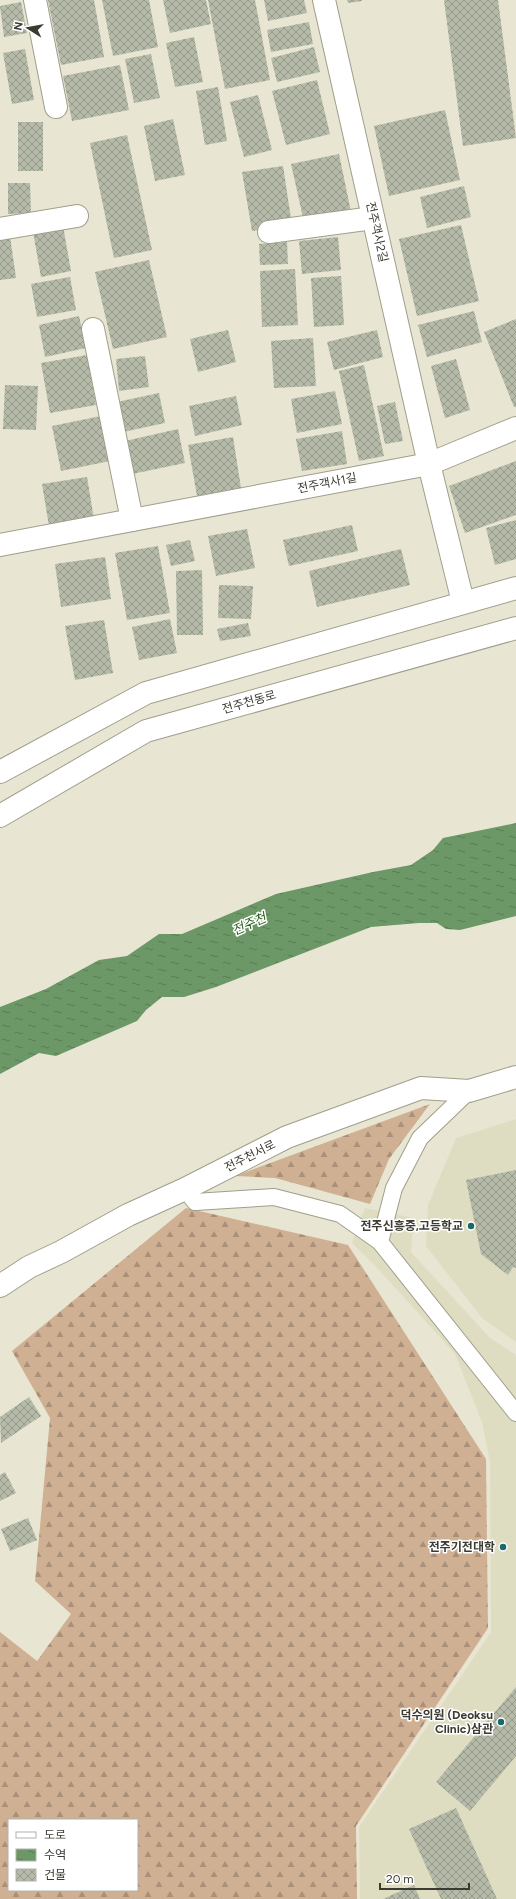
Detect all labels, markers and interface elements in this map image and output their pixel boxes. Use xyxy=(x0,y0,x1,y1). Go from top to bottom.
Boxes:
north arrow xyxy=(8,8,48,48)
text: N xyxy=(11,21,26,32)
street label: 전주객사2길 xyxy=(363,200,391,264)
street label: 전주객사1길 xyxy=(296,470,358,496)
street label: 전주천동로 xyxy=(221,688,277,716)
water label: 전주천 xyxy=(230,909,269,938)
street label: 전주천서로 xyxy=(222,1137,278,1175)
place label: 전주신흥중,고등학교 xyxy=(361,1219,463,1233)
marker: 전주신흥중,고등학교 xyxy=(466,1221,476,1231)
place label: 전주기전대학 xyxy=(429,1540,495,1554)
marker: 전주기전대학 xyxy=(498,1542,508,1552)
place label: 덕수의원 (Deoksu Clinic)삼관 xyxy=(401,1708,493,1736)
marker: 덕수의원 (Deoksu Clinic)삼관 xyxy=(496,1717,506,1727)
legend xyxy=(8,1819,138,1891)
text: 도로 xyxy=(44,1828,66,1842)
text: 수역 xyxy=(44,1848,66,1862)
scale bar xyxy=(380,1865,469,1891)
text: 건물 xyxy=(44,1868,66,1882)
text: 20 m xyxy=(386,1872,414,1886)

